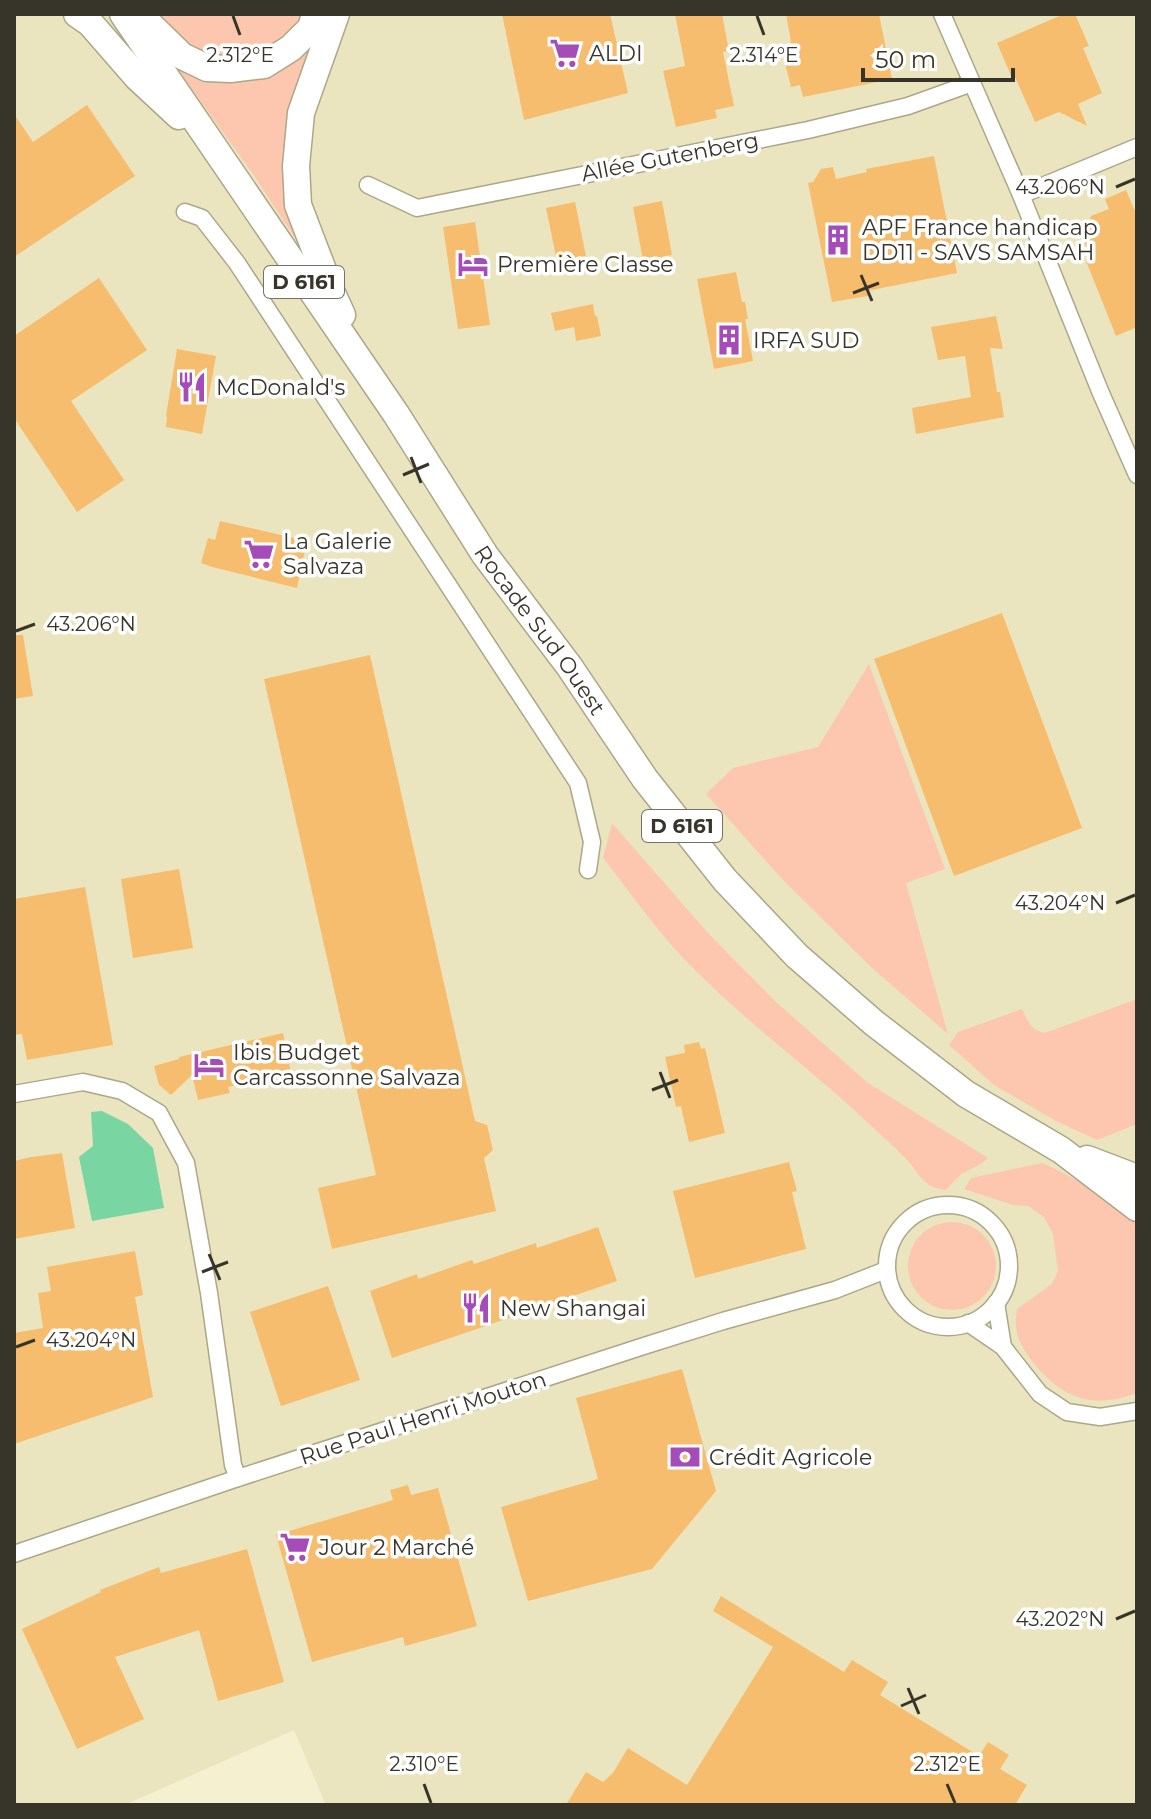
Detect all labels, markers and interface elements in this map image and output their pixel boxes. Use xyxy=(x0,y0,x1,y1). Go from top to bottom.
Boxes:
scale bar xyxy=(863,32,1013,82)
supermarket icon: ALDI xyxy=(548,36,582,70)
place label: ALDI xyxy=(589,40,643,67)
text: 2.312°E xyxy=(206,43,274,67)
text: 2.314°E xyxy=(730,43,798,67)
text: 50 m xyxy=(875,45,936,74)
street label: Allée Gutenberg xyxy=(579,127,761,187)
text: 43.206°N xyxy=(1015,175,1105,199)
place label: APF France handicap DD11 - SAVS SAMSAH xyxy=(862,214,1098,266)
building icon: APF France handicap DD11 - SAVS SAMSAH xyxy=(821,223,855,257)
hotel icon: Première Classe xyxy=(456,247,490,281)
place label: Première Classe xyxy=(497,251,674,278)
road number: D 6161 xyxy=(264,266,344,298)
building icon: IRFA SUD xyxy=(712,323,746,357)
place label: IRFA SUD xyxy=(753,327,859,354)
restaurant icon: McDonald's xyxy=(175,370,209,404)
place label: McDonald's xyxy=(216,374,345,401)
place label: La Galerie Salvaza xyxy=(283,528,392,580)
supermarket icon: La Galerie Salvaza xyxy=(242,537,276,571)
street label: Rocade Sud Ouest xyxy=(469,540,611,720)
text: 43.206°N xyxy=(46,612,136,636)
road number: D 6161 xyxy=(642,810,722,842)
text: 43.204°N xyxy=(1015,891,1105,915)
place label: Ibis Budget Carcassonne Salvaza xyxy=(233,1039,461,1091)
hotel icon: Ibis Budget Carcassonne Salvaza xyxy=(192,1048,226,1082)
restaurant icon: New Shangai xyxy=(459,1291,493,1325)
place label: New Shangai xyxy=(500,1295,646,1322)
text: 43.204°N xyxy=(46,1328,136,1352)
street label: Rue Paul Henri Mouton xyxy=(296,1365,550,1471)
bank icon: Crédit Agricole xyxy=(668,1440,702,1474)
place label: Crédit Agricole xyxy=(709,1444,872,1471)
supermarket icon: Jour 2 Marché xyxy=(278,1530,312,1564)
place label: Jour 2 Marché xyxy=(318,1534,474,1561)
text: 43.202°N xyxy=(1015,1607,1105,1631)
text: 2.310°E xyxy=(389,1752,459,1776)
text: 2.312°E xyxy=(913,1752,981,1776)

